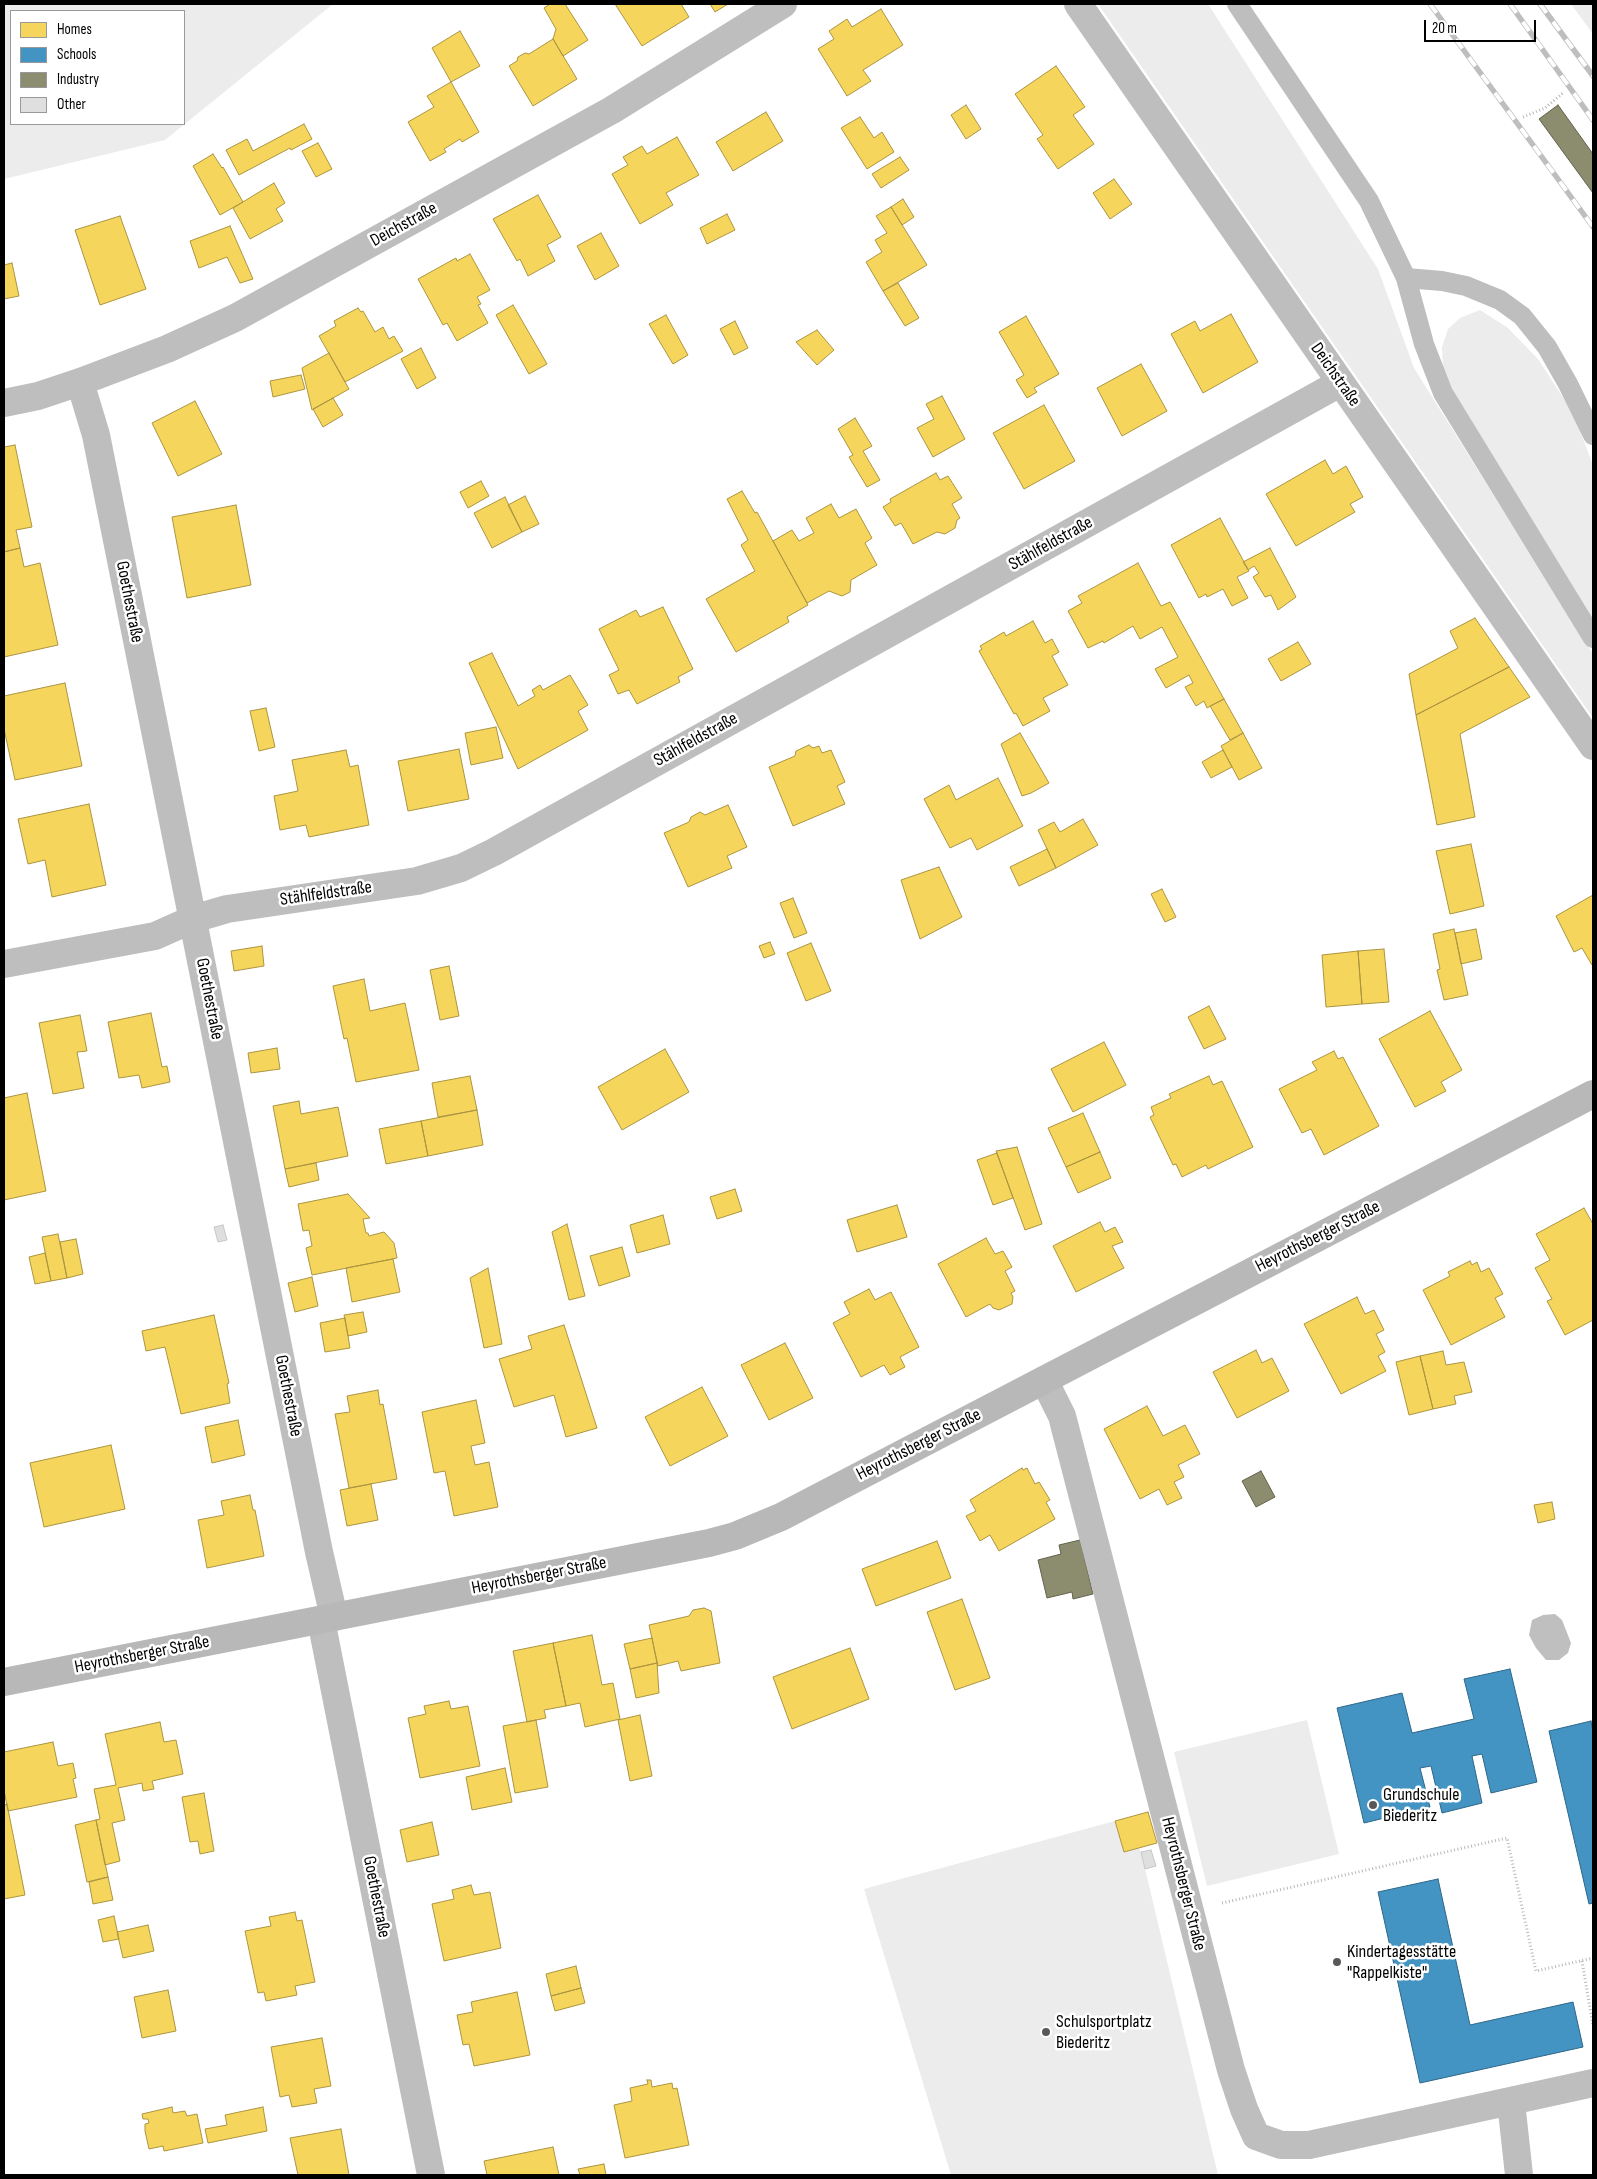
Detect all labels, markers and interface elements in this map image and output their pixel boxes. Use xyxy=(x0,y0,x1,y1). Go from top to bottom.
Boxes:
legend xyxy=(10,10,185,125)
scale bar xyxy=(1427,10,1540,42)
text: 20 m xyxy=(1432,19,1457,38)
text: Homes xyxy=(57,20,92,39)
text: Schools xyxy=(57,45,96,64)
text: Industry xyxy=(57,70,99,89)
text: Other xyxy=(57,95,86,114)
street label: Deichstraße xyxy=(367,198,441,252)
street label: Deichstraße xyxy=(1305,339,1365,411)
street label: Stählfeldstraße xyxy=(1005,512,1097,576)
street label: Goethestraße xyxy=(111,559,147,645)
street label: Stählfeldstraße xyxy=(650,708,742,772)
street label: Stählfeldstraße xyxy=(279,877,373,911)
street label: Goethestraße xyxy=(191,956,227,1042)
street label: Heyrothsberger Straße xyxy=(1252,1196,1384,1278)
street label: Goethestraße xyxy=(270,1353,306,1439)
street label: Heyrothsberger Straße xyxy=(853,1404,985,1486)
street label: Heyrothsberger Straße xyxy=(470,1552,608,1600)
street label: Heyrothsberger Straße xyxy=(73,1631,211,1679)
place label: Grundschule Biederitz xyxy=(1383,1784,1459,1826)
marker: Grundschule Biederitz xyxy=(1367,1799,1379,1811)
street label: Heyrothsberger Straße xyxy=(1156,1815,1210,1953)
street label: Goethestraße xyxy=(358,1854,394,1940)
place label: Kindertagesstätte "Rappelkiste" xyxy=(1347,1941,1456,1984)
marker: Kindertagesstätte "Rappelkiste" xyxy=(1331,1956,1343,1968)
place label: Schulsportplatz Biederitz xyxy=(1056,2011,1152,2054)
marker: Schulsportplatz Biederitz xyxy=(1040,2026,1052,2038)

